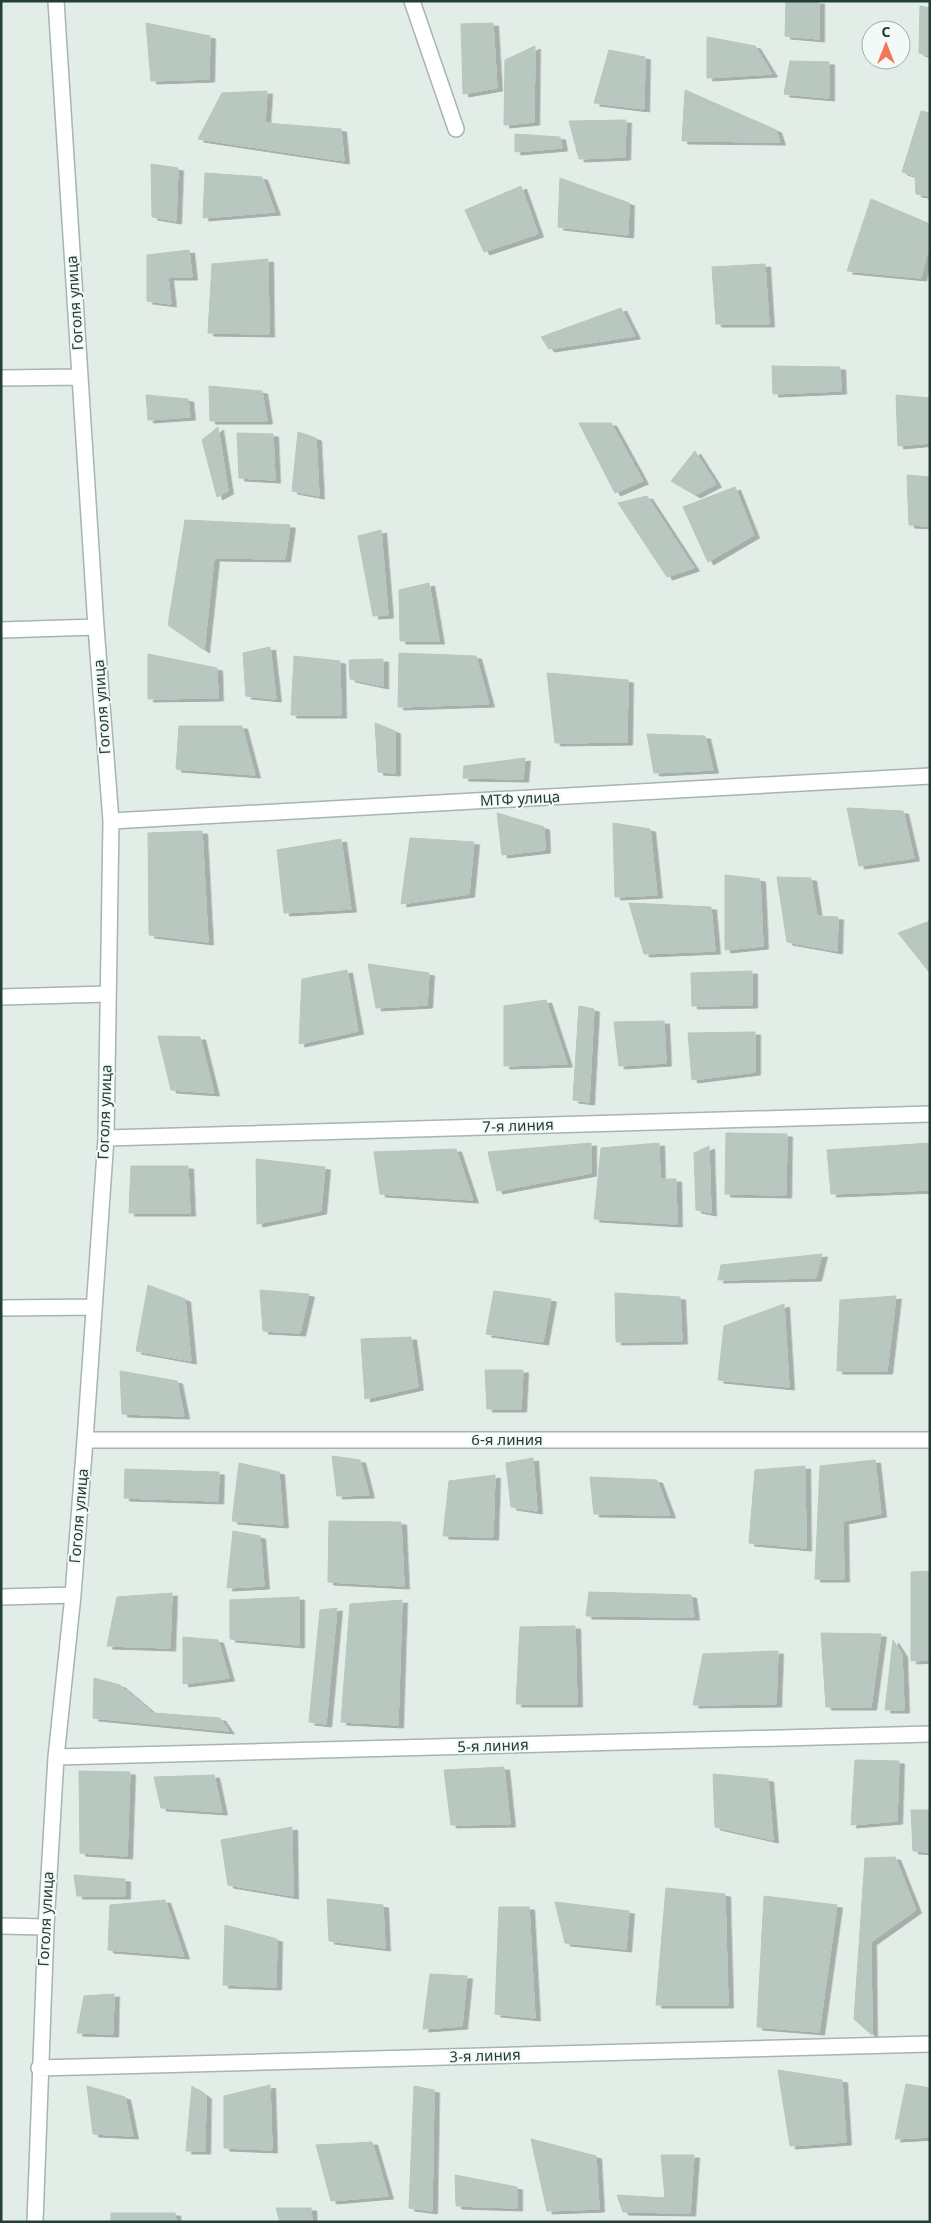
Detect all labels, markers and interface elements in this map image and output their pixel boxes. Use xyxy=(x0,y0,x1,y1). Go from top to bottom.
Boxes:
north arrow xyxy=(861,20,911,70)
text: С xyxy=(881,22,891,41)
street label: Гоголя улица xyxy=(61,255,87,351)
street label: Гоголя улица xyxy=(88,659,114,755)
street label: МТФ улица xyxy=(479,786,560,810)
street label: Гоголя улица xyxy=(92,1064,116,1160)
street label: 7-я линия xyxy=(482,1114,554,1136)
street label: 6-я линия xyxy=(471,1429,543,1449)
street label: Гоголя улица xyxy=(64,1468,92,1564)
street label: 5-я линия xyxy=(457,1734,529,1756)
street label: Гоголя улица xyxy=(33,1871,57,1967)
street label: 3-я линия xyxy=(449,2044,521,2066)

